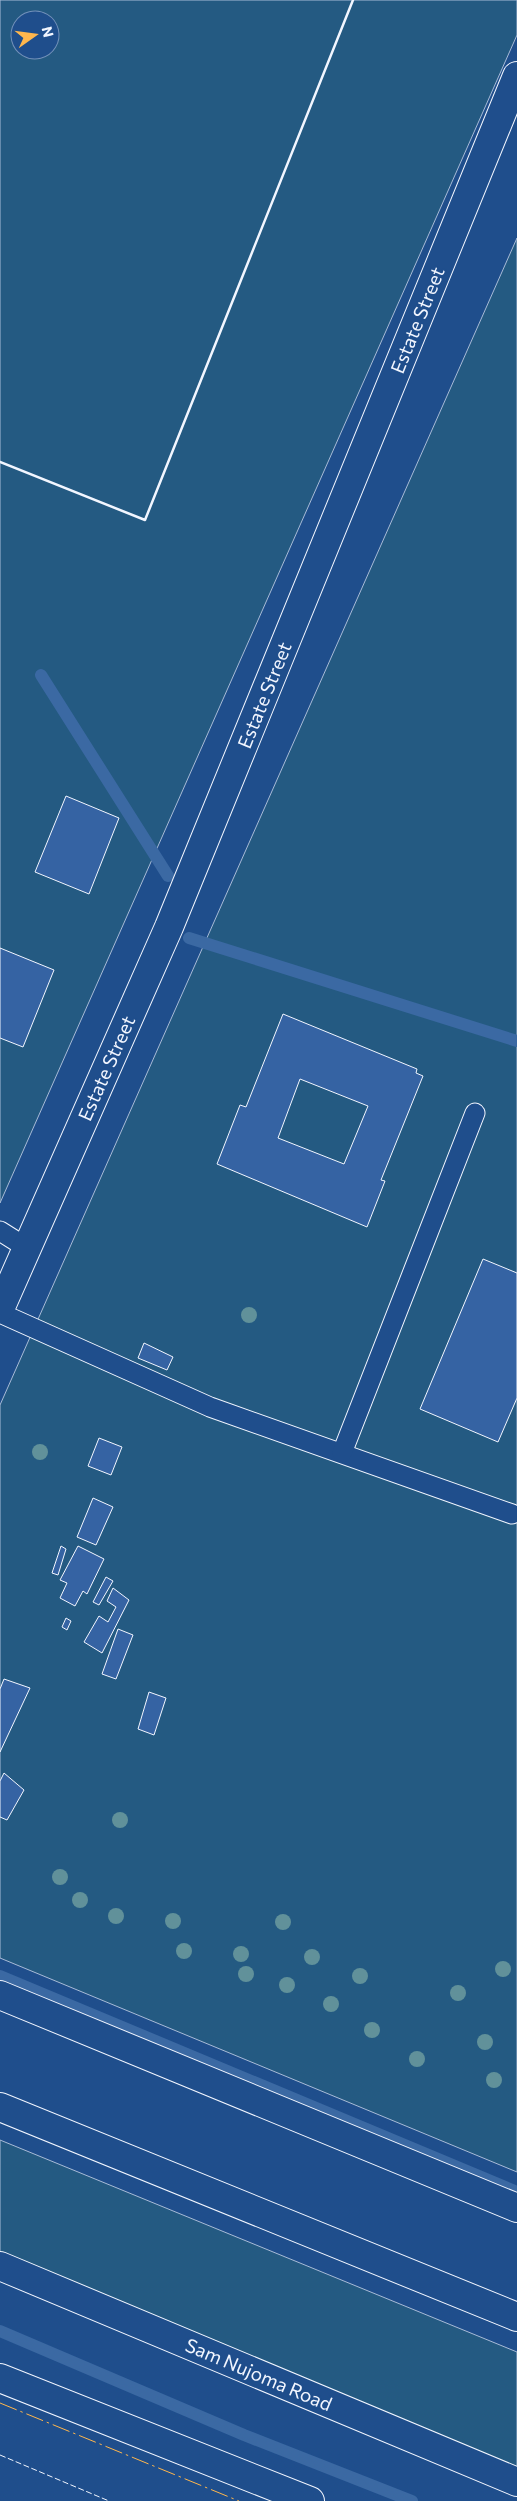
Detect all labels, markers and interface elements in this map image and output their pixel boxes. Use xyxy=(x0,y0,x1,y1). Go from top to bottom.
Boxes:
north arrow xyxy=(10,10,60,60)
text: N xyxy=(39,25,58,39)
street label: Estate Street xyxy=(385,263,449,376)
street label: Estate Street xyxy=(232,638,296,751)
street label: Estate Street xyxy=(73,1012,139,1124)
street label: Sam Nujoma Road xyxy=(182,2333,336,2415)

